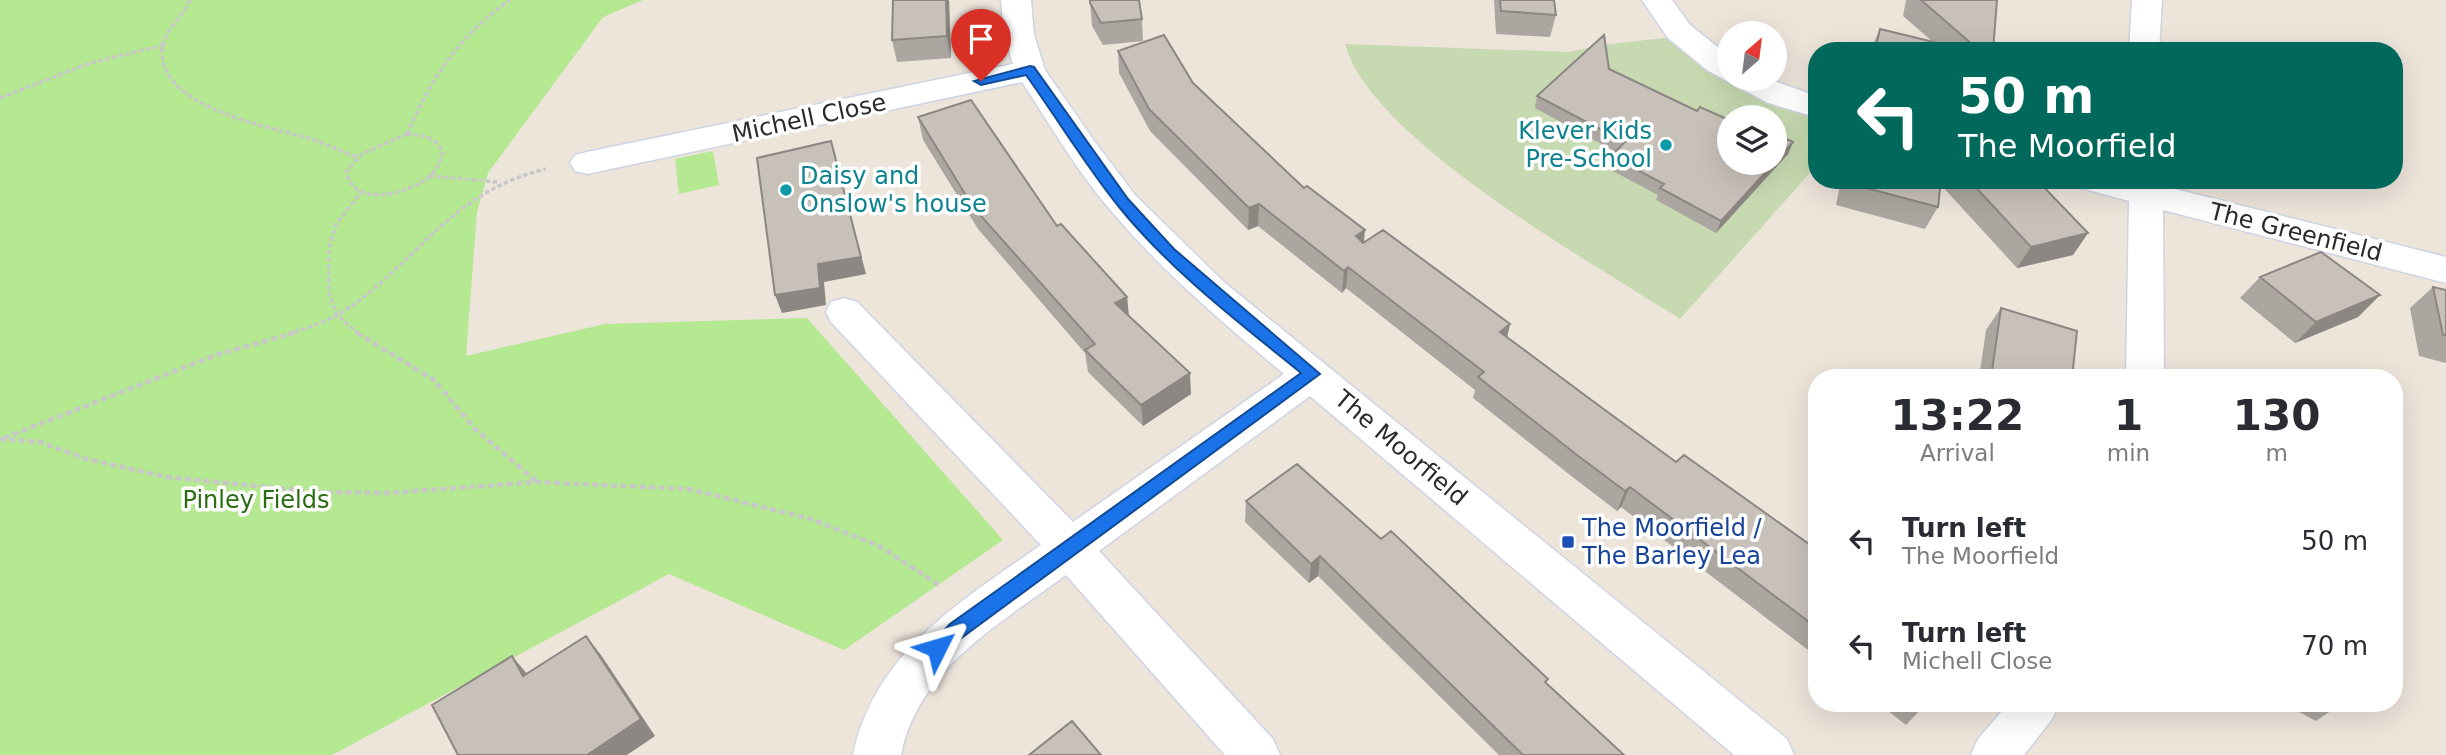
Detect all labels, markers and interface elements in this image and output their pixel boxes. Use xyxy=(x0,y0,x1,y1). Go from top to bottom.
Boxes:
pin xyxy=(951,9,1011,81)
icon: arrive xyxy=(962,20,1000,58)
north arrow xyxy=(1717,21,1787,91)
map controls xyxy=(1717,21,1787,175)
text: 50 m xyxy=(1958,68,2094,125)
icon: left xyxy=(1843,70,1934,161)
street label: Michell Close xyxy=(729,88,889,148)
button: layers xyxy=(1717,105,1787,175)
place label: Klever Kids Pre-School xyxy=(1518,117,1652,173)
text: The Moorfield xyxy=(1958,127,2177,165)
marker: Klever Kids Pre-School xyxy=(1658,137,1674,153)
place label: Daisy and Onslow's house xyxy=(800,162,987,218)
marker: Daisy and Onslow's house xyxy=(778,182,794,198)
street label: The Greenfield xyxy=(2206,197,2385,267)
street label: The Moorfield xyxy=(1328,384,1473,511)
text: 13:22 xyxy=(1891,391,2024,440)
text: 1 xyxy=(2114,391,2143,440)
text: 130 xyxy=(2233,391,2320,440)
text: Arrival xyxy=(1920,440,1995,466)
text: min xyxy=(2107,440,2150,466)
text: m xyxy=(2265,440,2288,466)
park label: Pinley Fields xyxy=(183,486,330,514)
text: Turn left xyxy=(1902,513,2026,543)
place label: The Moorfield / The Barley Lea xyxy=(1581,514,1763,570)
icon: left xyxy=(1843,522,1881,560)
text: 50 m xyxy=(2301,526,2368,556)
marker: The Moorfield / The Barley Lea xyxy=(1560,534,1576,550)
text: The Moorfield xyxy=(1902,543,2059,569)
position arrow xyxy=(900,611,974,685)
text: Turn left xyxy=(1902,618,2026,648)
icon: left xyxy=(1843,627,1881,665)
text: 70 m xyxy=(2301,631,2368,661)
text: Michell Close xyxy=(1902,648,2052,674)

